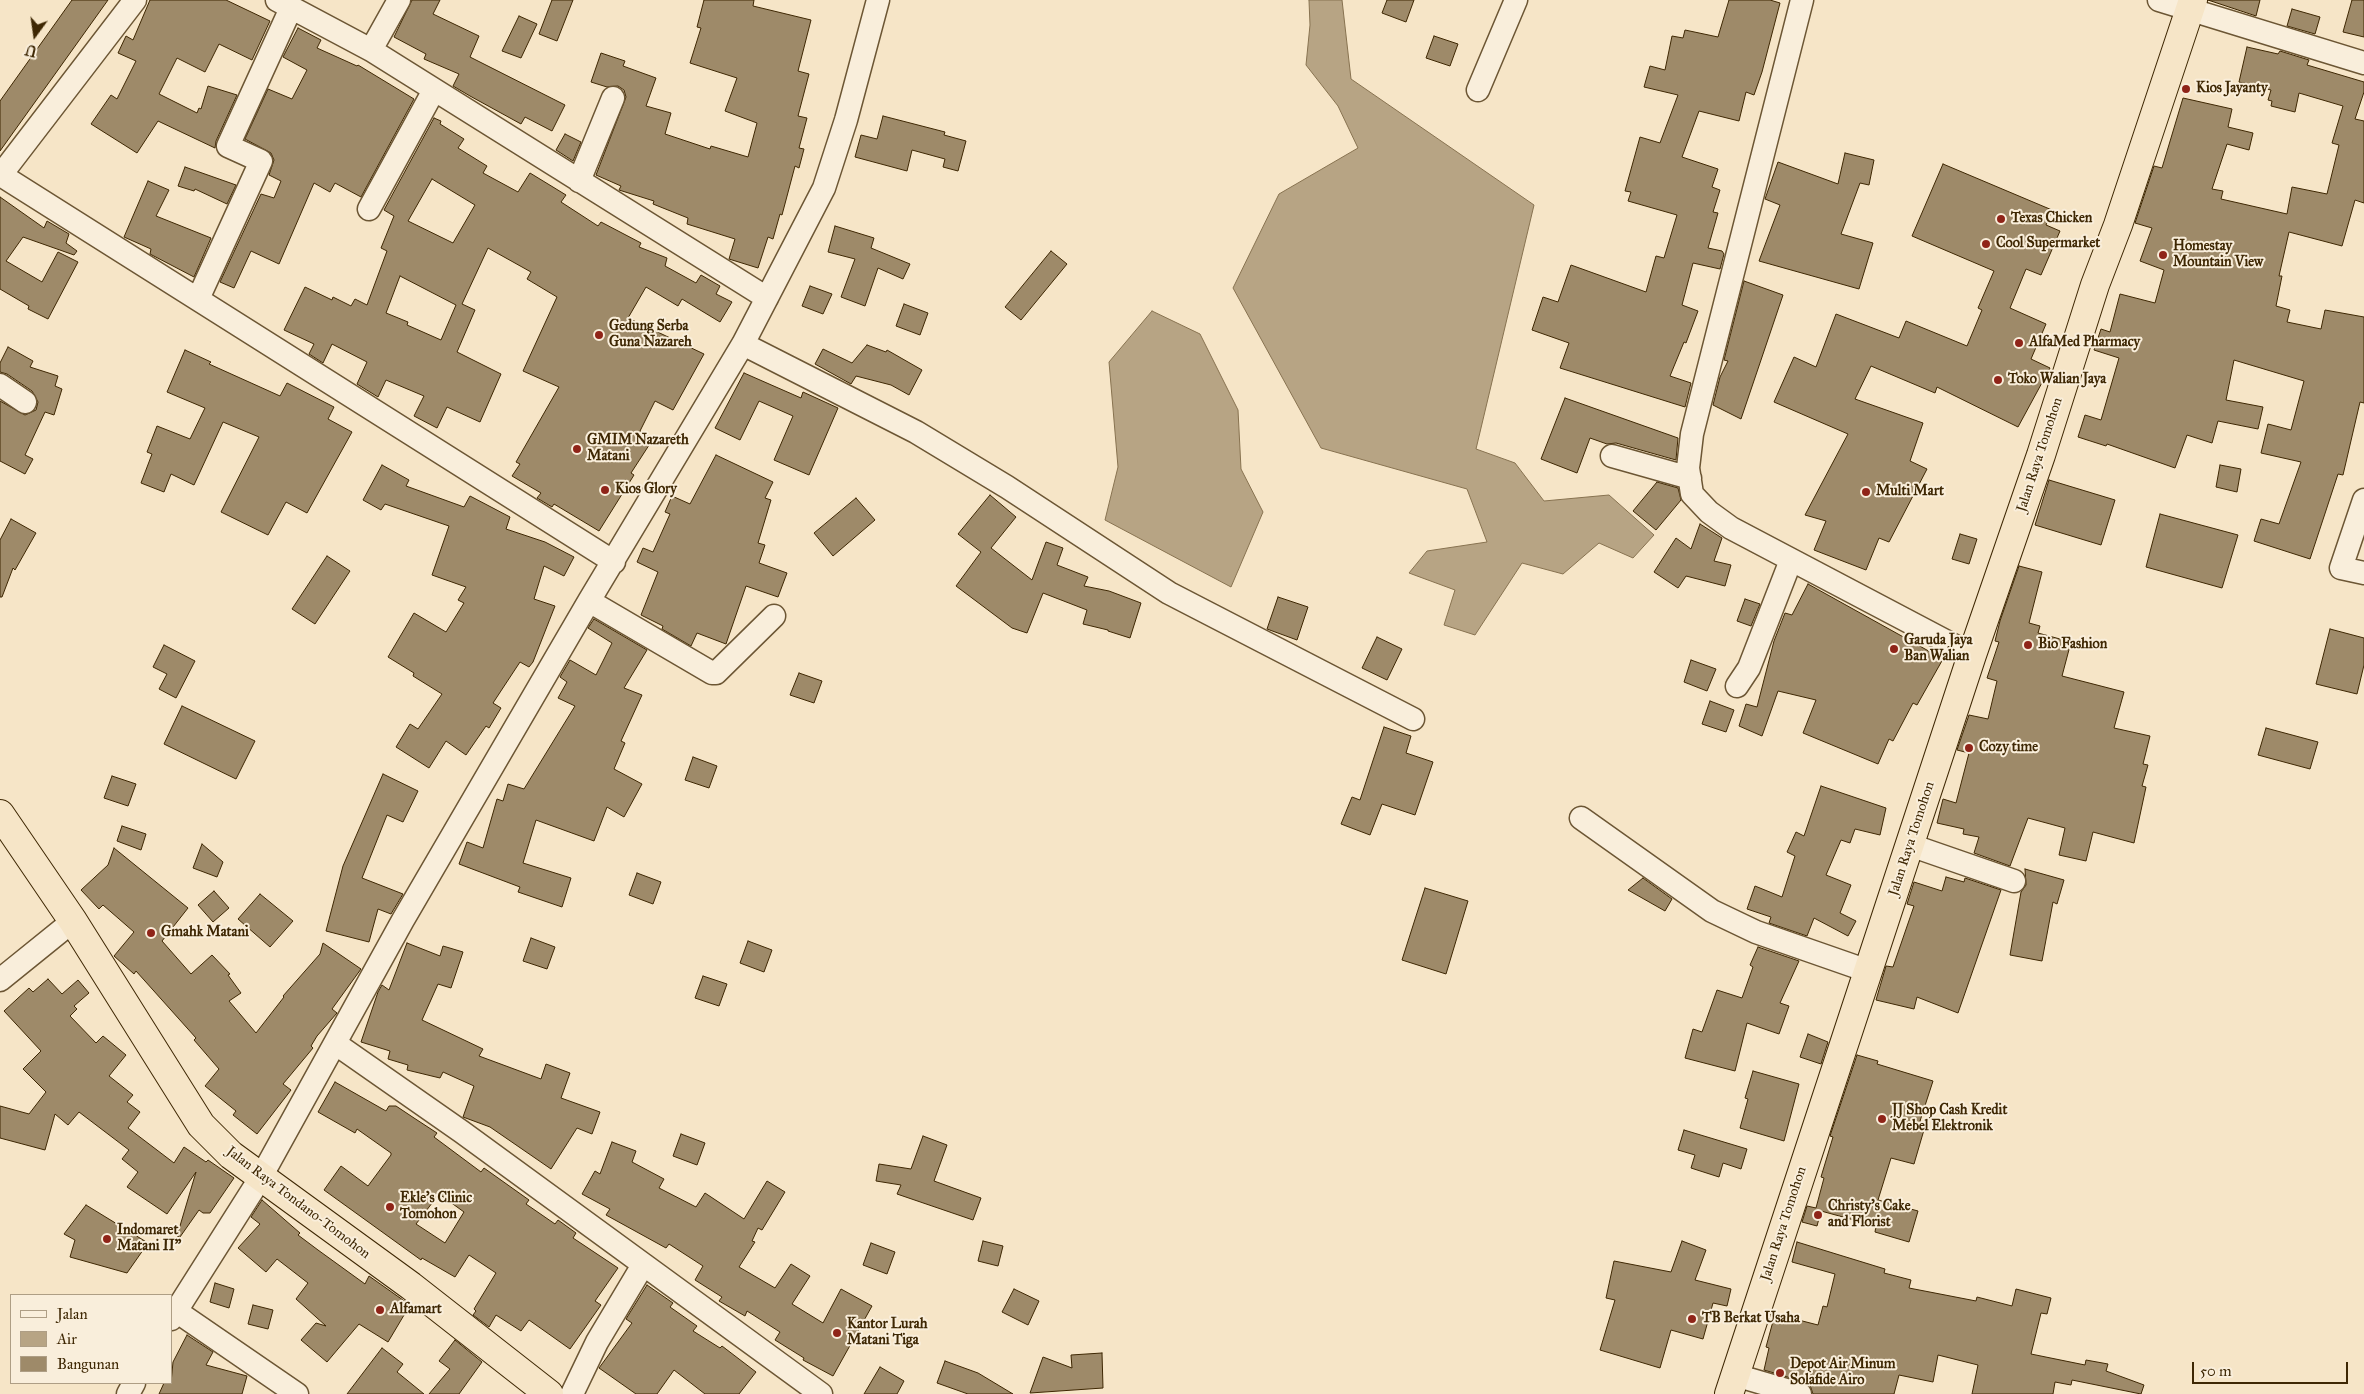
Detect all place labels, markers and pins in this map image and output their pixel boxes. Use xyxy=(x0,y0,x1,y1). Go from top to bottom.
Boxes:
place label: Kios Jayanty xyxy=(2196,81,2268,97)
marker: Kios Jayanty xyxy=(2180,83,2192,95)
place label: Texas Chicken xyxy=(2011,211,2092,227)
marker: Texas Chicken xyxy=(1995,213,2007,225)
place label: Cool Supermarket xyxy=(1996,236,2100,252)
marker: Cool Supermarket xyxy=(1980,238,1992,250)
place label: Homestay Mountain View xyxy=(2173,239,2263,272)
marker: Homestay Mountain View xyxy=(2157,249,2169,261)
place label: Gedung Serba Guna Nazareh xyxy=(609,319,692,352)
marker: Gedung Serba Guna Nazareh xyxy=(593,329,605,341)
place label: AlfaMed Pharmacy xyxy=(2029,335,2140,351)
marker: AlfaMed Pharmacy xyxy=(2013,337,2025,349)
place label: Toko Walian Jaya xyxy=(2008,372,2106,388)
marker: Toko Walian Jaya xyxy=(1992,374,2004,386)
place label: GMIM Nazareth Matani xyxy=(587,433,689,466)
marker: GMIM Nazareth Matani xyxy=(571,443,583,455)
place label: Kios Glory xyxy=(615,482,677,498)
marker: Kios Glory xyxy=(599,484,611,496)
place label: Multi Mart xyxy=(1876,484,1944,500)
marker: Multi Mart xyxy=(1860,486,1872,498)
place label: Garuda Jaya Ban Walian xyxy=(1904,633,1972,666)
place label: Bio Fashion xyxy=(2038,637,2107,653)
marker: Bio Fashion xyxy=(2022,639,2034,651)
marker: Garuda Jaya Ban Walian xyxy=(1888,643,1900,655)
place label: Cozy time xyxy=(1979,740,2038,756)
marker: Cozy time xyxy=(1963,742,1975,754)
place label: Gmahk Matani xyxy=(161,925,249,941)
marker: Gmahk Matani xyxy=(145,927,157,939)
place label: JJ Shop Cash Kredit Mebel Elektronik xyxy=(1892,1103,2007,1136)
marker: JJ Shop Cash Kredit Mebel Elektronik xyxy=(1876,1113,1888,1125)
place label: Ekle's Clinic Tomohon xyxy=(400,1191,472,1224)
place label: Christy's Cake and Florist xyxy=(1828,1199,1911,1232)
marker: Ekle's Clinic Tomohon xyxy=(384,1201,396,1213)
marker: Christy's Cake and Florist xyxy=(1812,1209,1824,1221)
place label: Indomaret Matani II" xyxy=(117,1223,181,1256)
marker: Indomaret Matani II" xyxy=(101,1233,113,1245)
place label: Alfamart xyxy=(390,1302,442,1318)
marker: Alfamart xyxy=(374,1304,386,1316)
place label: TB Berkat Usaha xyxy=(1702,1311,1800,1327)
marker: TB Berkat Usaha xyxy=(1686,1313,1698,1325)
place label: Kantor Lurah Matani Tiga xyxy=(847,1317,927,1350)
marker: Kantor Lurah Matani Tiga xyxy=(831,1327,843,1339)
place label: Depot Air Minum Solafide Airo xyxy=(1790,1357,1896,1390)
marker: Depot Air Minum Solafide Airo xyxy=(1774,1367,1786,1379)

